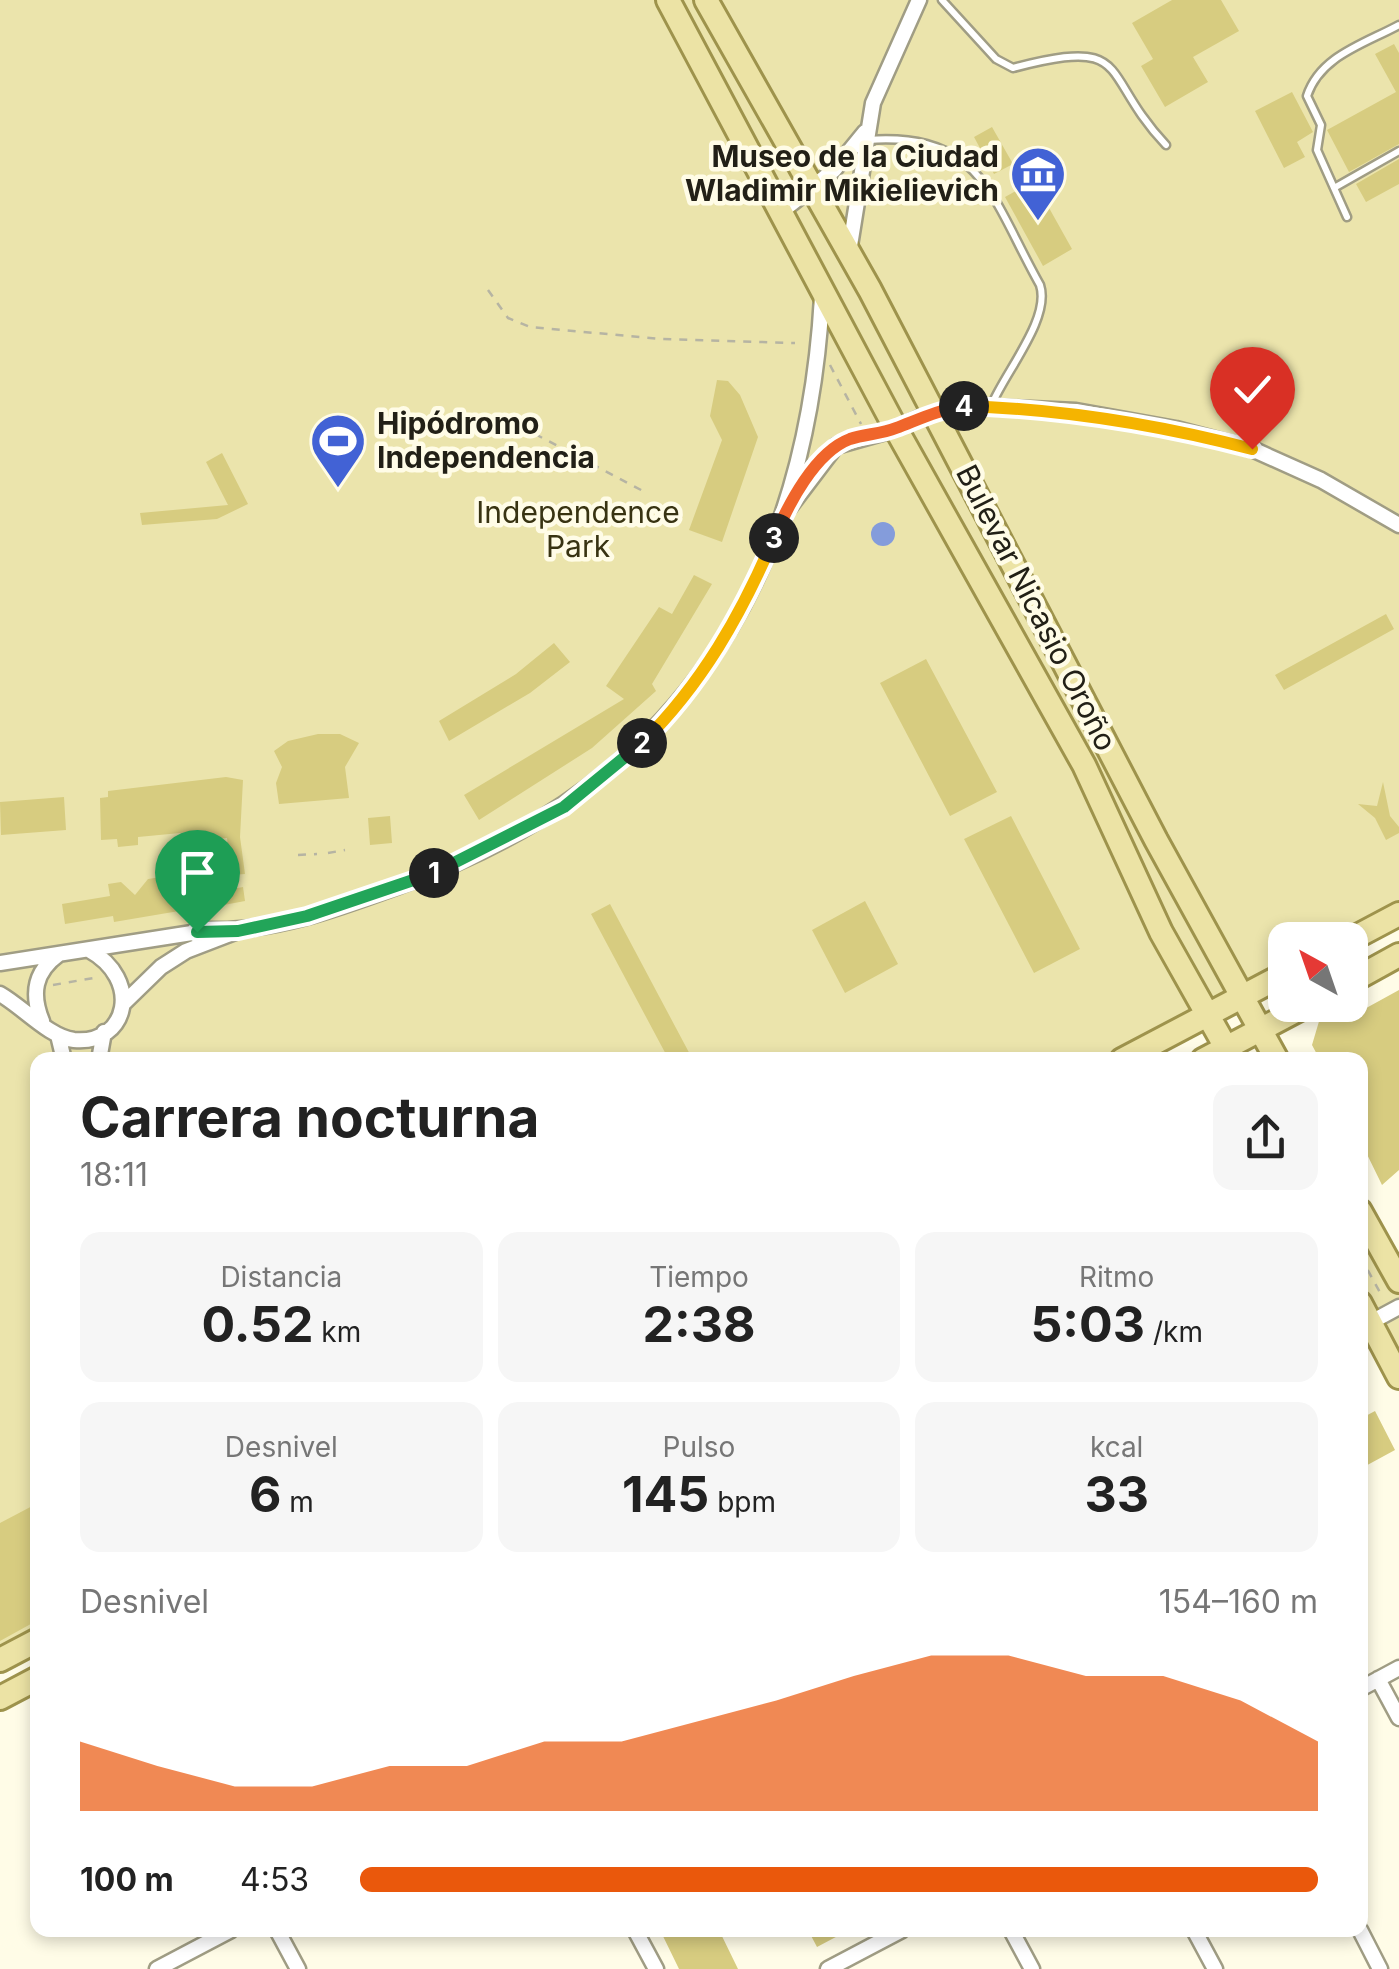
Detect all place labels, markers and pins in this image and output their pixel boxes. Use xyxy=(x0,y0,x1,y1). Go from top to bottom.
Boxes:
place label: Museo de la Ciudad Wladimir Mikielievich xyxy=(685,138,999,208)
museum icon: Museo de la Ciudad Wladimir Mikielievich xyxy=(1008,144,1068,223)
pin xyxy=(1210,347,1295,450)
pin: 4 xyxy=(939,381,989,431)
place label: Hipódromo Independencia xyxy=(377,405,595,475)
sports icon: Hipódromo Independencia xyxy=(308,411,368,490)
pin: 3 xyxy=(749,513,799,563)
pin: 2 xyxy=(617,718,667,768)
pin xyxy=(155,830,240,933)
pin: 1 xyxy=(409,848,459,898)

